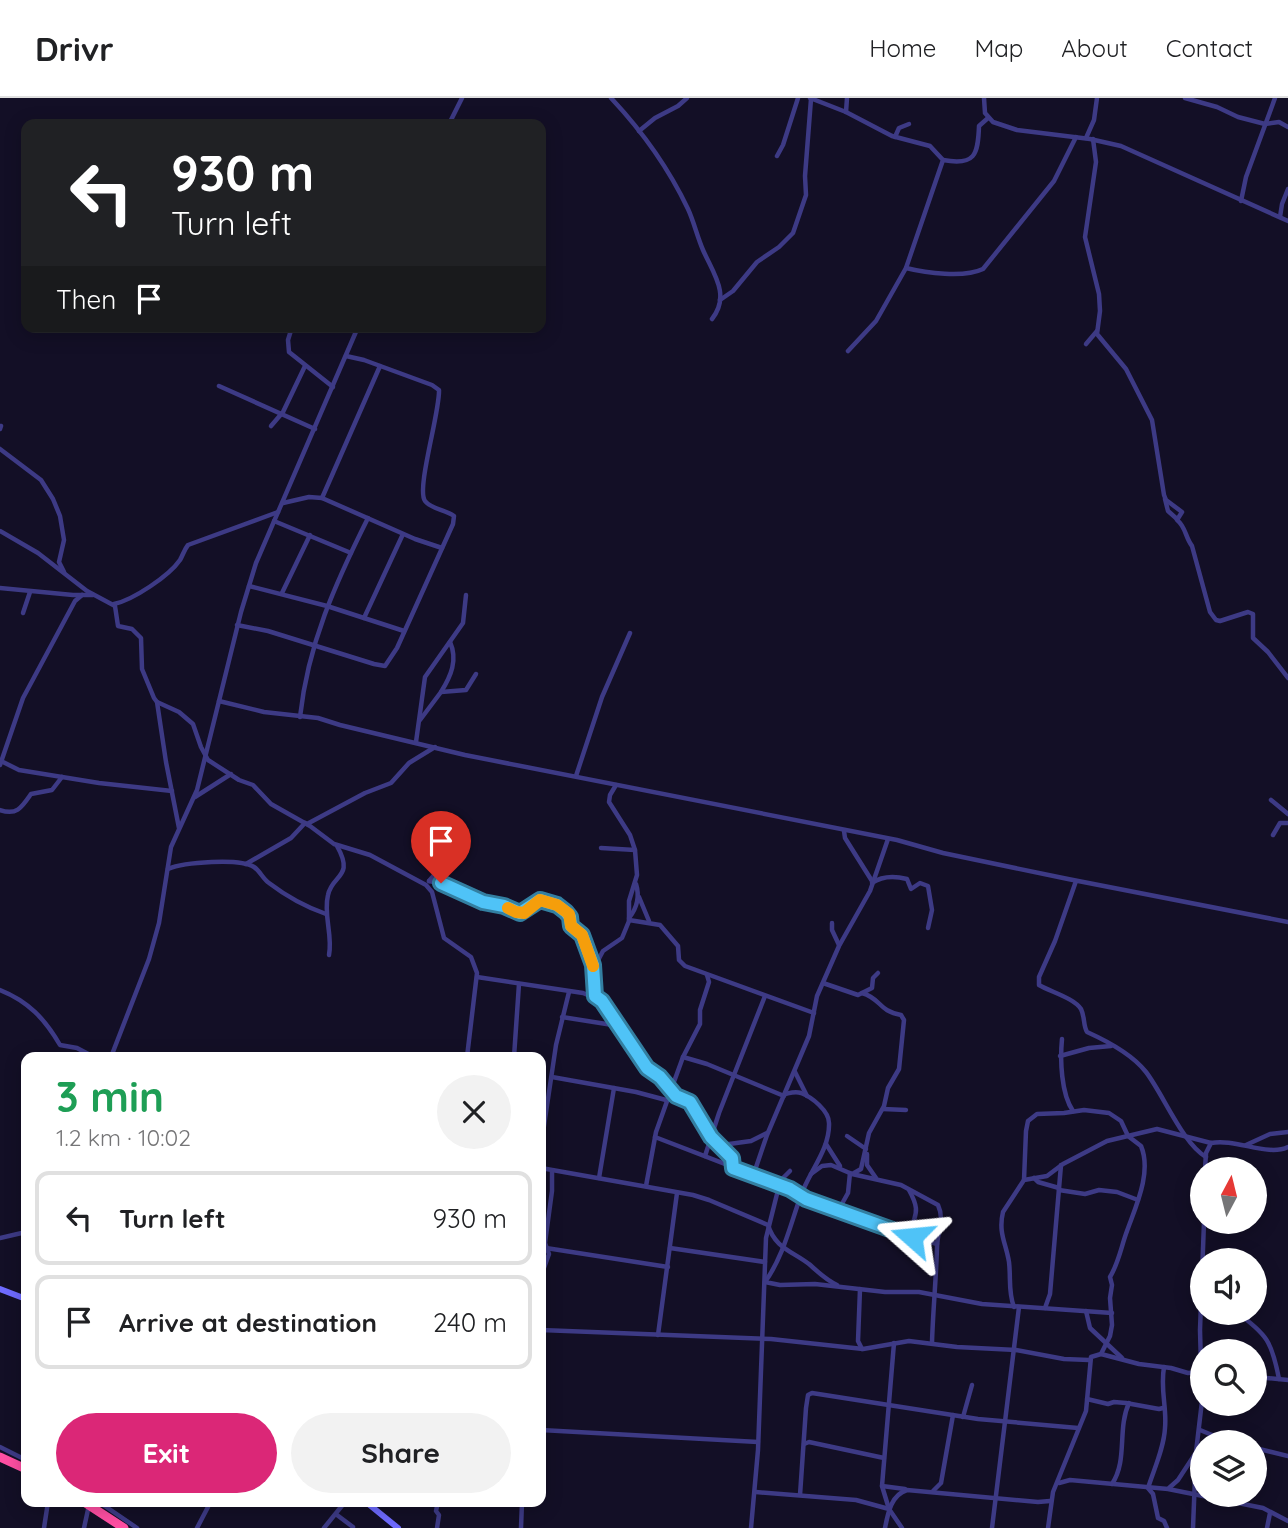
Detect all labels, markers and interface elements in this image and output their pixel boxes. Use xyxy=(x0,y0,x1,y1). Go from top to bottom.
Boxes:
text: Drivr xyxy=(35,28,114,69)
text: Home xyxy=(869,33,936,63)
text: Map xyxy=(974,33,1023,63)
text: About xyxy=(1061,33,1128,63)
text: Contact xyxy=(1166,33,1253,63)
text: 930 m xyxy=(171,142,314,203)
icon: left xyxy=(56,147,147,238)
text: Turn left xyxy=(171,203,292,243)
icon: arrive xyxy=(130,280,168,318)
text: Then xyxy=(56,283,116,316)
pin xyxy=(411,811,471,883)
icon: arrive xyxy=(422,822,460,860)
text: 3 min xyxy=(56,1070,164,1123)
button: close xyxy=(437,1075,511,1149)
text: 1.2 km · 10:02 xyxy=(56,1123,191,1152)
north arrow xyxy=(1190,1157,1267,1234)
map controls xyxy=(1190,1157,1267,1507)
icon: left xyxy=(60,1199,98,1237)
position arrow xyxy=(875,1200,949,1274)
text: Turn left xyxy=(119,1202,226,1235)
text: 930 m xyxy=(433,1202,507,1235)
button: sound xyxy=(1190,1248,1267,1325)
icon: arrive xyxy=(60,1303,98,1341)
text: Arrive at destination xyxy=(119,1306,377,1339)
text: 240 m xyxy=(433,1306,507,1339)
button: search xyxy=(1190,1339,1267,1416)
button: Exit xyxy=(56,1413,277,1493)
button: Share xyxy=(291,1413,511,1493)
button: layers xyxy=(1190,1430,1267,1507)

